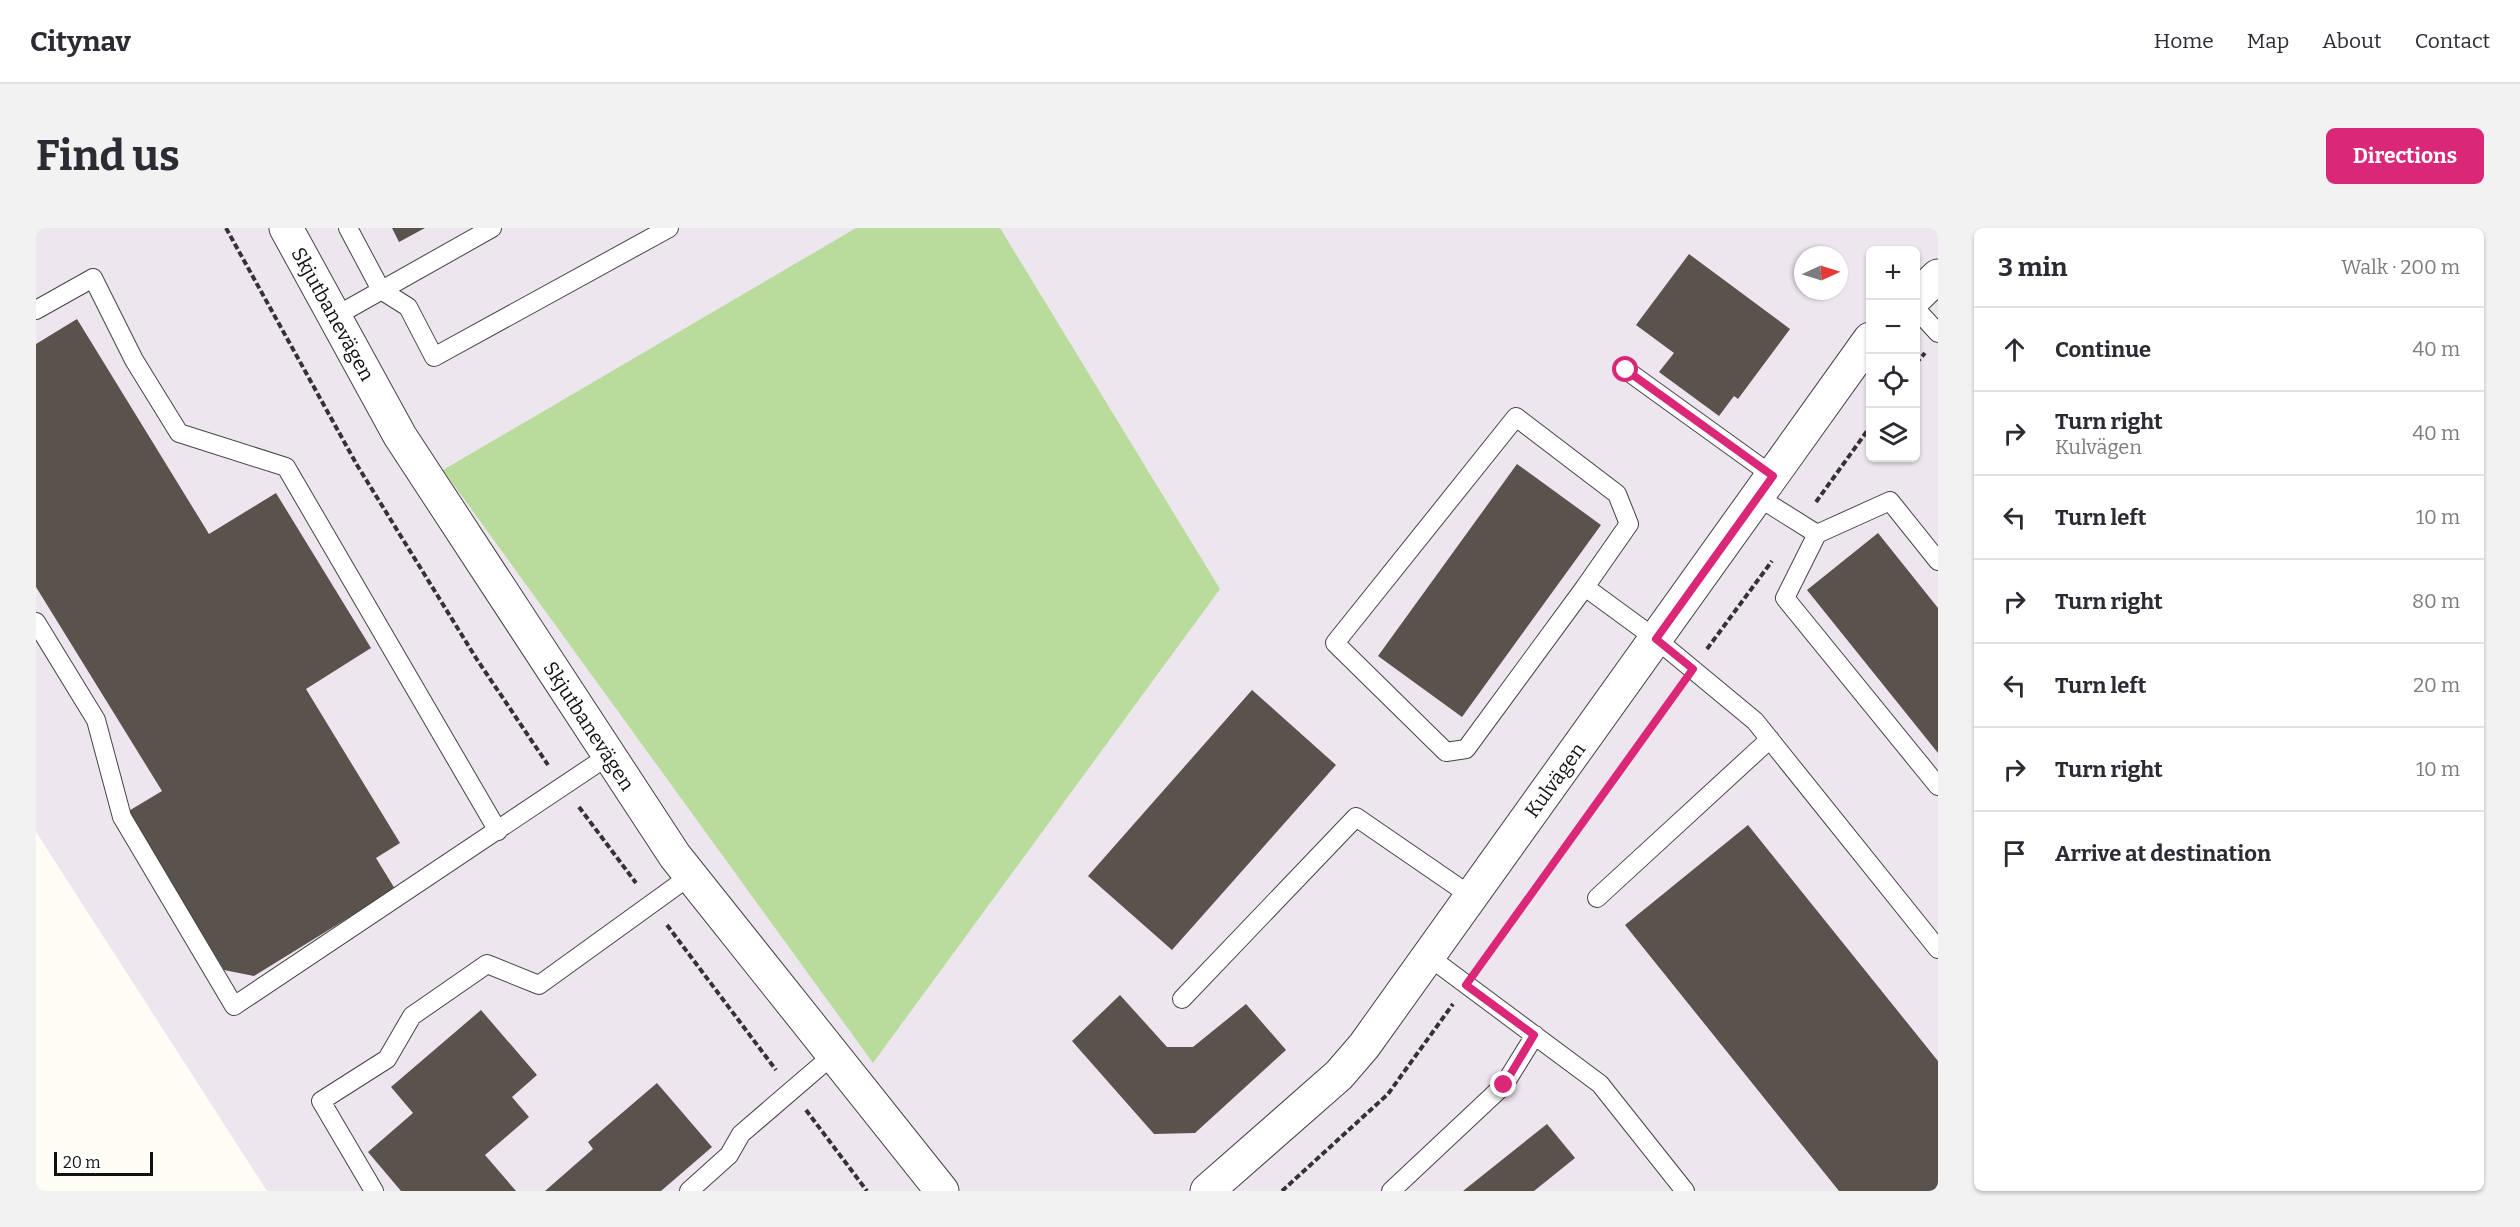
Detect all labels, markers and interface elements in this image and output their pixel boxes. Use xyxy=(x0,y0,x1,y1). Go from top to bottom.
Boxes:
text: Citynav xyxy=(30,25,131,58)
text: Home xyxy=(2154,28,2214,54)
text: Map xyxy=(2247,28,2289,54)
text: About xyxy=(2322,28,2382,54)
text: Contact xyxy=(2415,28,2490,54)
button: Directions xyxy=(2326,128,2484,184)
text: Find us xyxy=(36,131,180,181)
street label: Skjutbanevägen xyxy=(285,243,380,386)
north arrow xyxy=(1794,246,1848,300)
map controls xyxy=(1866,246,1920,462)
button: + xyxy=(1866,246,1920,300)
text: 3 min xyxy=(1998,252,2067,283)
text: Walk · 200 m xyxy=(2341,255,2460,279)
button: − xyxy=(1866,300,1920,354)
icon: ahead xyxy=(1998,333,2031,366)
text: Continue xyxy=(2055,336,2151,363)
text: 40 m xyxy=(2412,337,2460,361)
button: locate xyxy=(1866,354,1920,408)
route start xyxy=(1612,356,1638,382)
button: layers xyxy=(1866,408,1920,462)
text: Turn right xyxy=(2055,408,2163,435)
icon: right xyxy=(1998,417,2031,450)
text: 40 m xyxy=(2412,421,2460,445)
text: Kulvägen xyxy=(2055,435,2142,459)
icon: left xyxy=(1998,501,2031,534)
text: Turn left xyxy=(2055,504,2147,531)
text: 10 m xyxy=(2416,505,2460,529)
icon: right xyxy=(1998,585,2031,618)
text: Turn right xyxy=(2055,588,2163,615)
text: 80 m xyxy=(2412,589,2460,613)
street label: Skjutbanevägen xyxy=(538,657,640,796)
icon: left xyxy=(1998,669,2031,702)
text: Turn left xyxy=(2055,672,2147,699)
text: 20 m xyxy=(2413,673,2460,697)
street label: Kulvägen xyxy=(1520,738,1590,822)
icon: right xyxy=(1998,753,2031,786)
text: Turn right xyxy=(2055,756,2163,783)
text: 10 m xyxy=(2416,757,2460,781)
icon: arrive xyxy=(1998,837,2031,870)
text: Arrive at destination xyxy=(2055,840,2271,867)
route end xyxy=(1490,1071,1516,1097)
scale bar xyxy=(54,1149,153,1176)
text: 20 m xyxy=(63,1153,100,1172)

